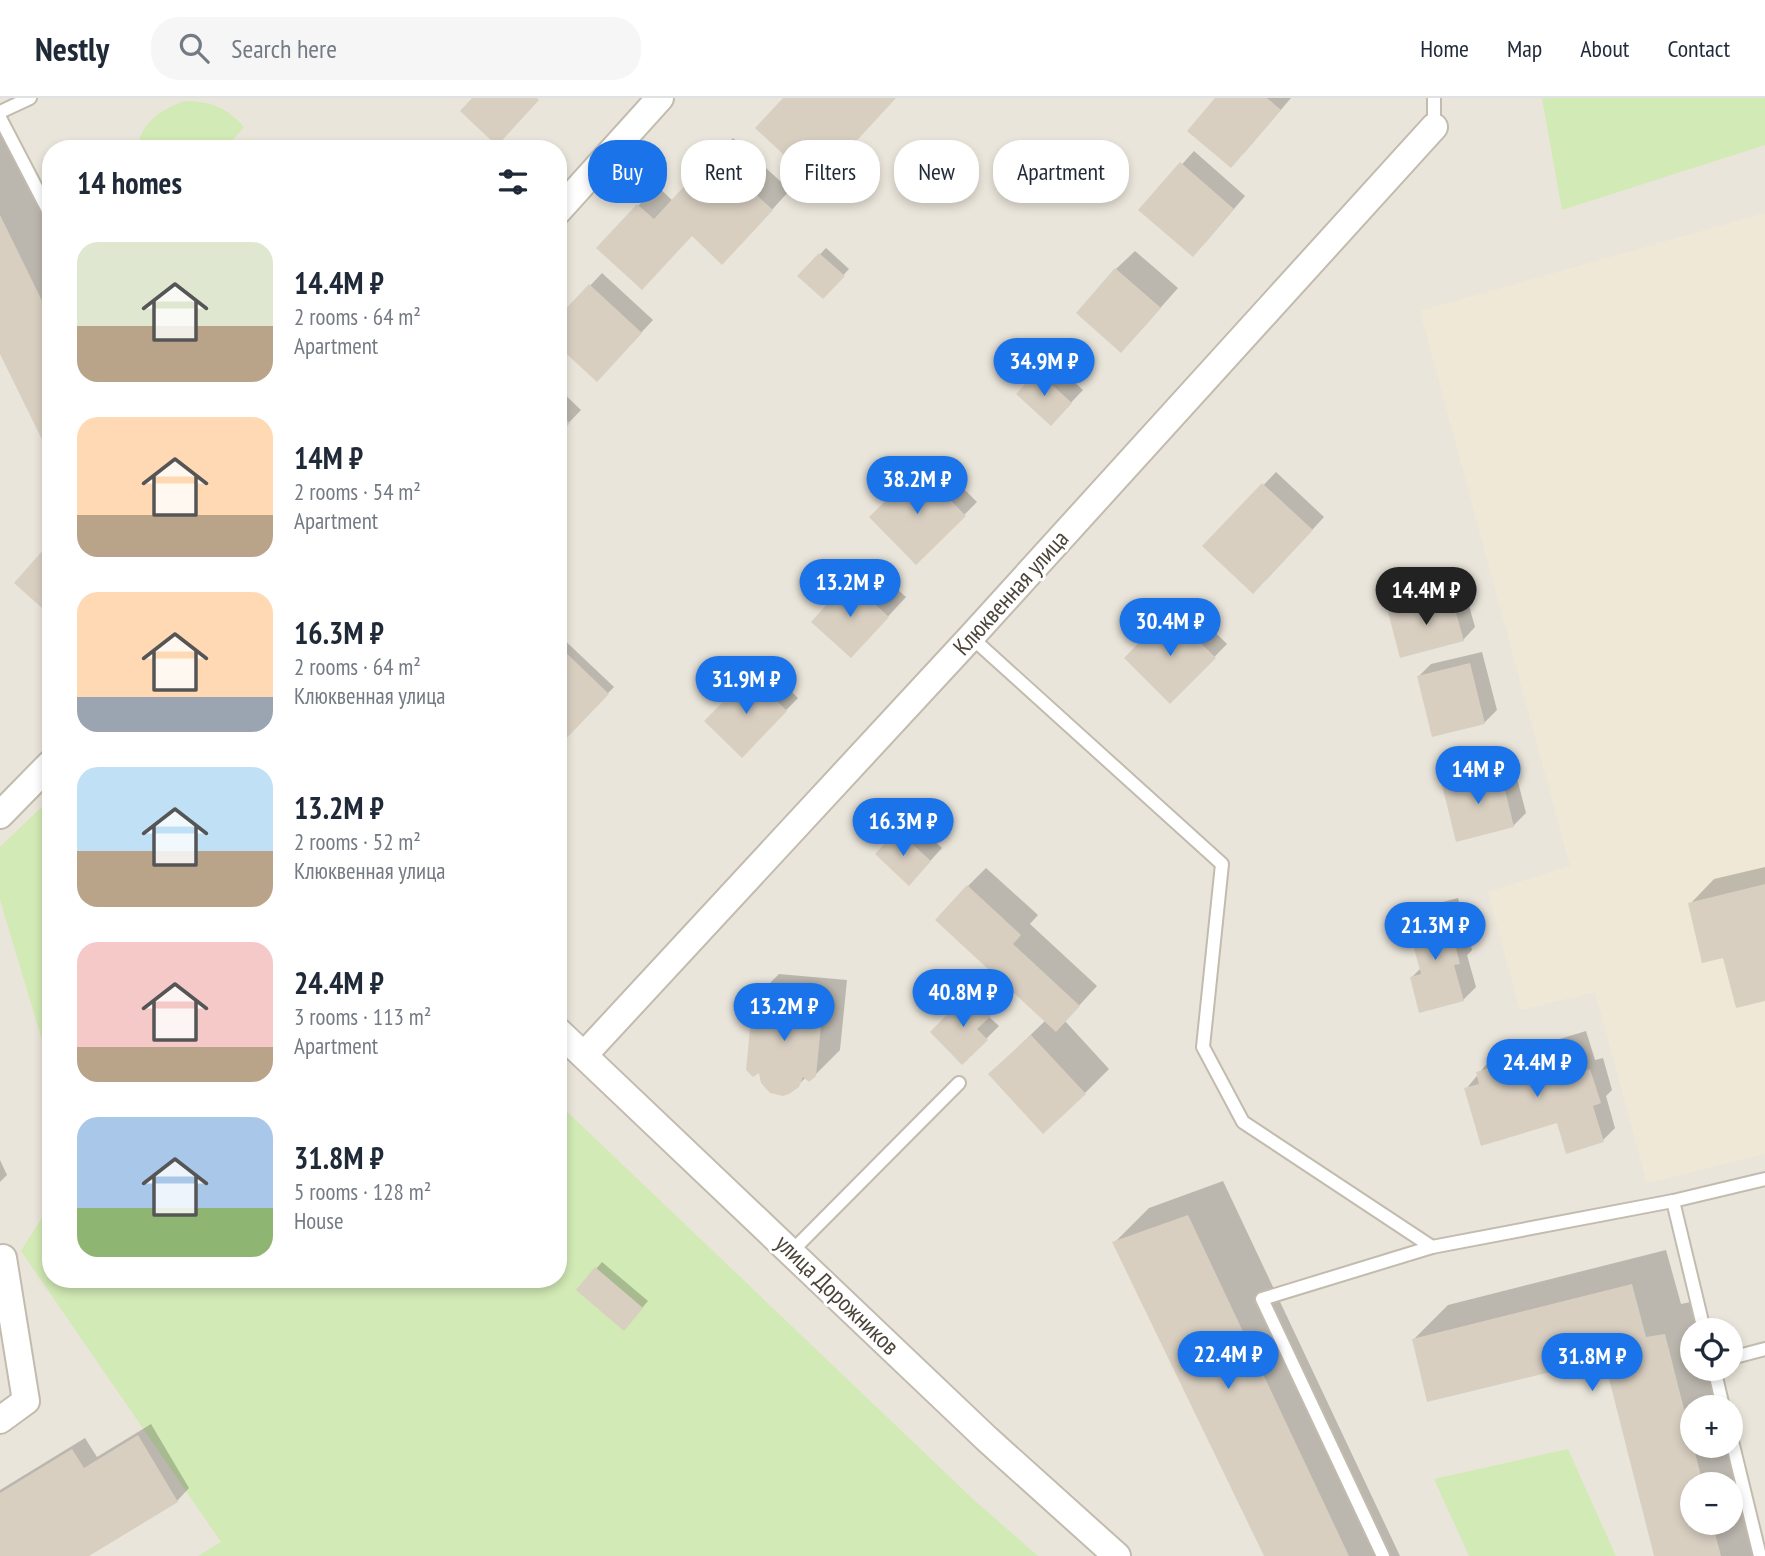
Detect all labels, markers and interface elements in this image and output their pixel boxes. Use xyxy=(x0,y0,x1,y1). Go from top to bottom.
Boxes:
search box xyxy=(151,17,641,80)
text: Nestly xyxy=(35,27,109,70)
icon: search xyxy=(175,29,213,67)
text: Search here xyxy=(231,32,337,65)
text: Home xyxy=(1420,33,1469,64)
text: Map xyxy=(1507,33,1542,64)
text: About xyxy=(1580,33,1629,64)
text: Contact xyxy=(1667,33,1730,64)
chip: Buy xyxy=(588,140,667,203)
chip: Rent xyxy=(681,140,766,203)
chip: Filters xyxy=(780,140,880,203)
chip: New xyxy=(894,140,979,203)
chip: Apartment xyxy=(993,140,1129,203)
text: 14 homes xyxy=(77,163,182,202)
icon: filters xyxy=(494,163,532,201)
text: 14.4M ₽ xyxy=(294,263,384,302)
icon: home xyxy=(133,270,217,354)
text: 2 rooms · 64 m² xyxy=(294,302,421,331)
text: Apartment xyxy=(294,331,378,360)
pin: 34.9M ₽ xyxy=(979,338,1109,398)
text: 34.9M ₽ xyxy=(1010,346,1078,375)
text: 14M ₽ xyxy=(294,438,363,477)
icon: home xyxy=(133,445,217,529)
pin: 38.2M ₽ xyxy=(852,456,982,516)
text: 38.2M ₽ xyxy=(883,464,951,493)
text: 2 rooms · 54 m² xyxy=(294,477,421,506)
text: Apartment xyxy=(294,506,378,535)
street label: Клюквенная улица xyxy=(946,524,1075,662)
pin: 13.2M ₽ xyxy=(785,560,915,619)
text: 13.2M ₽ xyxy=(816,567,884,596)
pin: 14.4M ₽ xyxy=(1361,568,1491,627)
text: 14.4M ₽ xyxy=(1392,575,1460,604)
pin: 30.4M ₽ xyxy=(1105,598,1235,658)
text: 30.4M ₽ xyxy=(1136,606,1204,635)
text: 16.3M ₽ xyxy=(294,613,384,652)
icon: home xyxy=(133,620,217,704)
text: 2 rooms · 64 m² xyxy=(294,652,421,681)
pin: 31.9M ₽ xyxy=(681,656,811,716)
text: 31.9M ₽ xyxy=(712,664,780,693)
text: Клюквенная улица xyxy=(294,681,446,710)
pin: 14M ₽ xyxy=(1429,746,1527,806)
text: 14M ₽ xyxy=(1452,754,1504,783)
text: 13.2M ₽ xyxy=(294,788,384,827)
icon: home xyxy=(133,795,217,879)
pin: 16.3M ₽ xyxy=(838,798,968,858)
text: 16.3M ₽ xyxy=(869,806,937,835)
text: 2 rooms · 52 m² xyxy=(294,827,421,856)
text: Клюквенная улица xyxy=(294,856,446,885)
pin: 21.3M ₽ xyxy=(1370,902,1500,962)
text: 21.3M ₽ xyxy=(1401,910,1469,939)
text: 24.4M ₽ xyxy=(294,963,384,1002)
icon: home xyxy=(133,970,217,1054)
pin: 40.8M ₽ xyxy=(898,970,1028,1029)
text: 40.8M ₽ xyxy=(929,977,997,1006)
pin: 13.2M ₽ xyxy=(719,984,849,1043)
text: 13.2M ₽ xyxy=(750,991,818,1020)
text: 3 rooms · 113 m² xyxy=(294,1002,431,1031)
text: Apartment xyxy=(294,1031,378,1060)
pin: 24.4M ₽ xyxy=(1472,1040,1602,1099)
text: 24.4M ₽ xyxy=(1503,1047,1571,1076)
text: 31.8M ₽ xyxy=(294,1138,384,1177)
icon: home xyxy=(133,1145,217,1229)
text: 5 rooms · 128 m² xyxy=(294,1177,431,1206)
text: House xyxy=(294,1206,344,1235)
street label: улица Дорожников xyxy=(769,1228,906,1362)
map controls xyxy=(1680,1318,1743,1535)
button: locate xyxy=(1680,1318,1743,1381)
pin: 22.4M ₽ xyxy=(1163,1332,1293,1391)
pin: 31.8M ₽ xyxy=(1527,1334,1657,1393)
text: 22.4M ₽ xyxy=(1194,1339,1262,1368)
text: 31.8M ₽ xyxy=(1558,1341,1626,1370)
button: + xyxy=(1680,1395,1743,1458)
button: − xyxy=(1680,1472,1743,1535)

